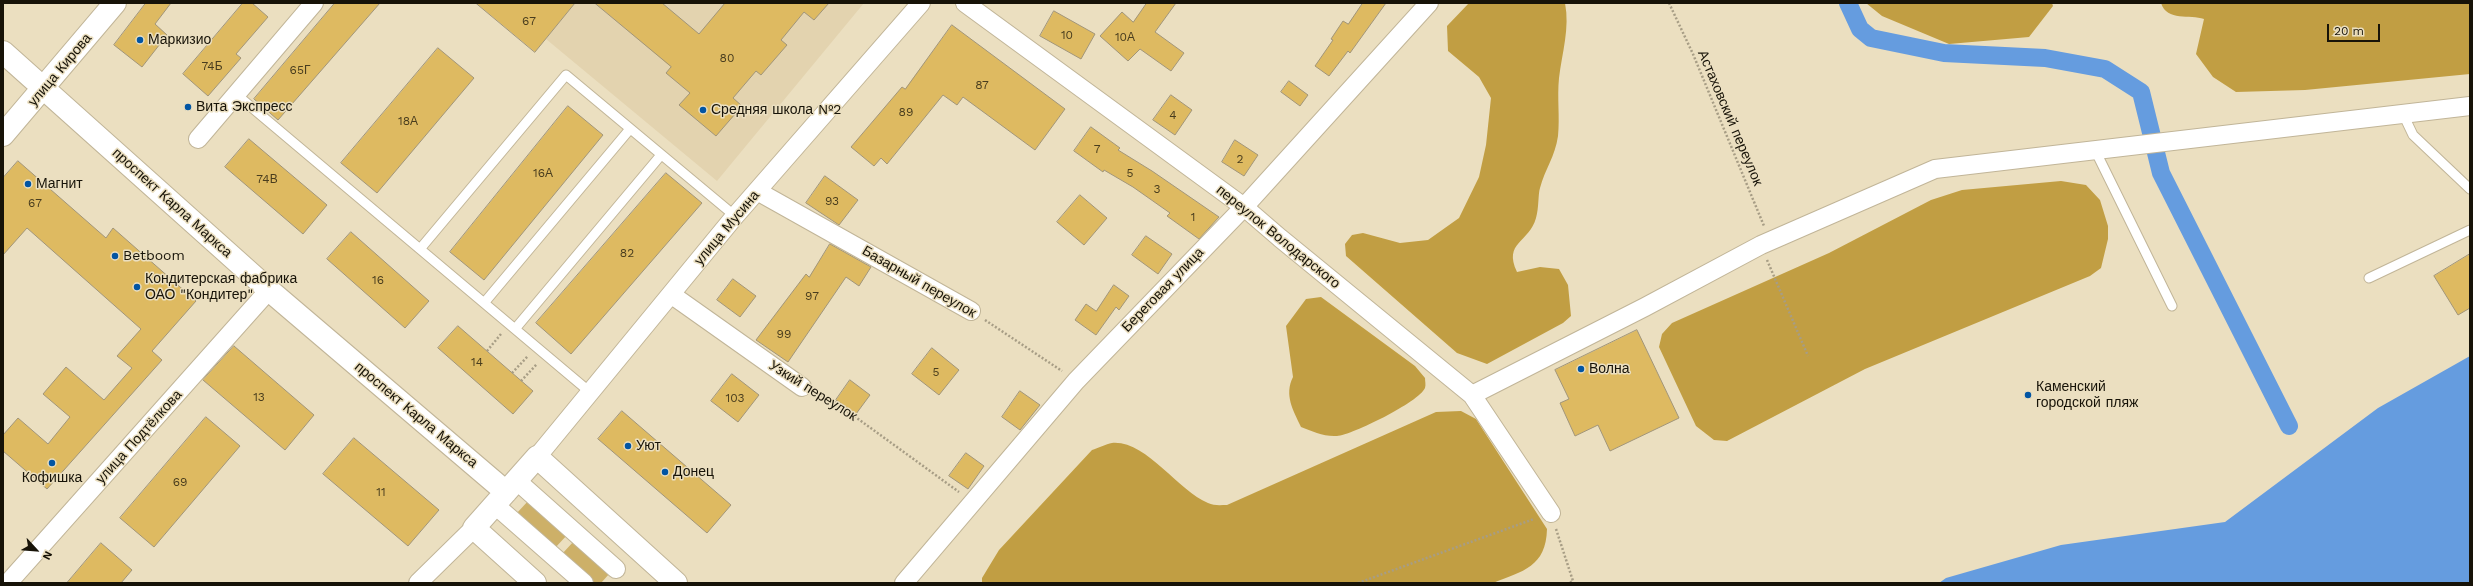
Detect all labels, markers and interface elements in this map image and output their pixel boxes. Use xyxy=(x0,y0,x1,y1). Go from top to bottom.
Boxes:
house number: 67 xyxy=(522,14,536,28)
scale bar xyxy=(2329,16,2382,42)
text: 20 m xyxy=(2334,24,2364,38)
house number: 10 xyxy=(1061,28,1073,42)
street label: улица Кирова xyxy=(25,30,95,110)
house number: 10А xyxy=(1115,30,1135,44)
place label: Маркизио xyxy=(148,32,211,48)
marker: Маркизио xyxy=(135,35,145,45)
street label: Астаховский переулок xyxy=(1694,48,1766,188)
house number: 80 xyxy=(720,51,734,65)
house number: 74Б xyxy=(201,59,223,73)
house number: 65Г xyxy=(290,63,310,77)
house number: 87 xyxy=(975,78,989,92)
place label: Вита Экспресс xyxy=(196,99,292,115)
marker: Вита Экспресс xyxy=(183,102,193,112)
place label: Средняя школа №2 xyxy=(711,102,841,118)
marker: Средняя школа №2 xyxy=(698,105,708,115)
house number: 89 xyxy=(899,105,913,119)
house number: 4 xyxy=(1169,108,1177,122)
house number: 18А xyxy=(398,114,418,128)
house number: 7 xyxy=(1094,142,1100,156)
street label: проспект Карла Маркса xyxy=(109,145,235,261)
house number: 2 xyxy=(1237,152,1243,166)
house number: 16А xyxy=(533,166,553,180)
house number: 5 xyxy=(1127,166,1133,180)
house number: 74В xyxy=(256,172,278,186)
place label: Магнит xyxy=(36,176,83,192)
marker: Магнит xyxy=(23,179,33,189)
house number: 3 xyxy=(1154,182,1160,196)
street label: переулок Володарского xyxy=(1213,182,1343,292)
street label: улица Мусина xyxy=(691,187,763,269)
house number: 93 xyxy=(825,194,839,208)
house number: 67 xyxy=(28,196,42,210)
house number: 1 xyxy=(1191,210,1195,224)
street label: Базарный переулок xyxy=(859,242,979,322)
street label: Береговая улица xyxy=(1118,244,1208,336)
house number: 82 xyxy=(620,246,634,260)
place label: Betboom xyxy=(123,248,185,264)
marker: Betboom xyxy=(110,251,120,261)
place label: Кондитерская фабрика ОАО "Кондитер" xyxy=(145,271,297,304)
house number: 16 xyxy=(372,273,384,287)
marker: Кондитерская фабрика ОАО "Кондитер" xyxy=(132,282,142,292)
house number: 97 xyxy=(805,289,819,303)
house number: 99 xyxy=(777,327,791,341)
house number: 14 xyxy=(471,355,483,369)
street label: Узкий переулок xyxy=(766,357,860,425)
street label: проспект Карла Маркса xyxy=(351,359,481,471)
place label: Волна xyxy=(1589,361,1630,377)
marker: Волна xyxy=(1576,364,1586,374)
house number: 5 xyxy=(933,365,939,379)
place label: Каменский городской пляж xyxy=(2036,379,2138,412)
street label: улица Подтёлкова xyxy=(92,387,186,487)
house number: 13 xyxy=(253,390,265,404)
marker: Каменский городской пляж xyxy=(2023,390,2033,400)
house number: 103 xyxy=(726,391,744,405)
place label: Уют xyxy=(636,438,661,454)
marker: Уют xyxy=(623,441,633,451)
marker: Кофишка xyxy=(47,458,57,468)
place label: Донец xyxy=(673,464,714,480)
marker: Донец xyxy=(660,467,670,477)
place label: Кофишка xyxy=(22,470,82,486)
house number: 69 xyxy=(173,475,187,489)
house number: 11 xyxy=(376,485,386,499)
north arrow xyxy=(16,530,56,570)
text: N xyxy=(40,549,55,562)

